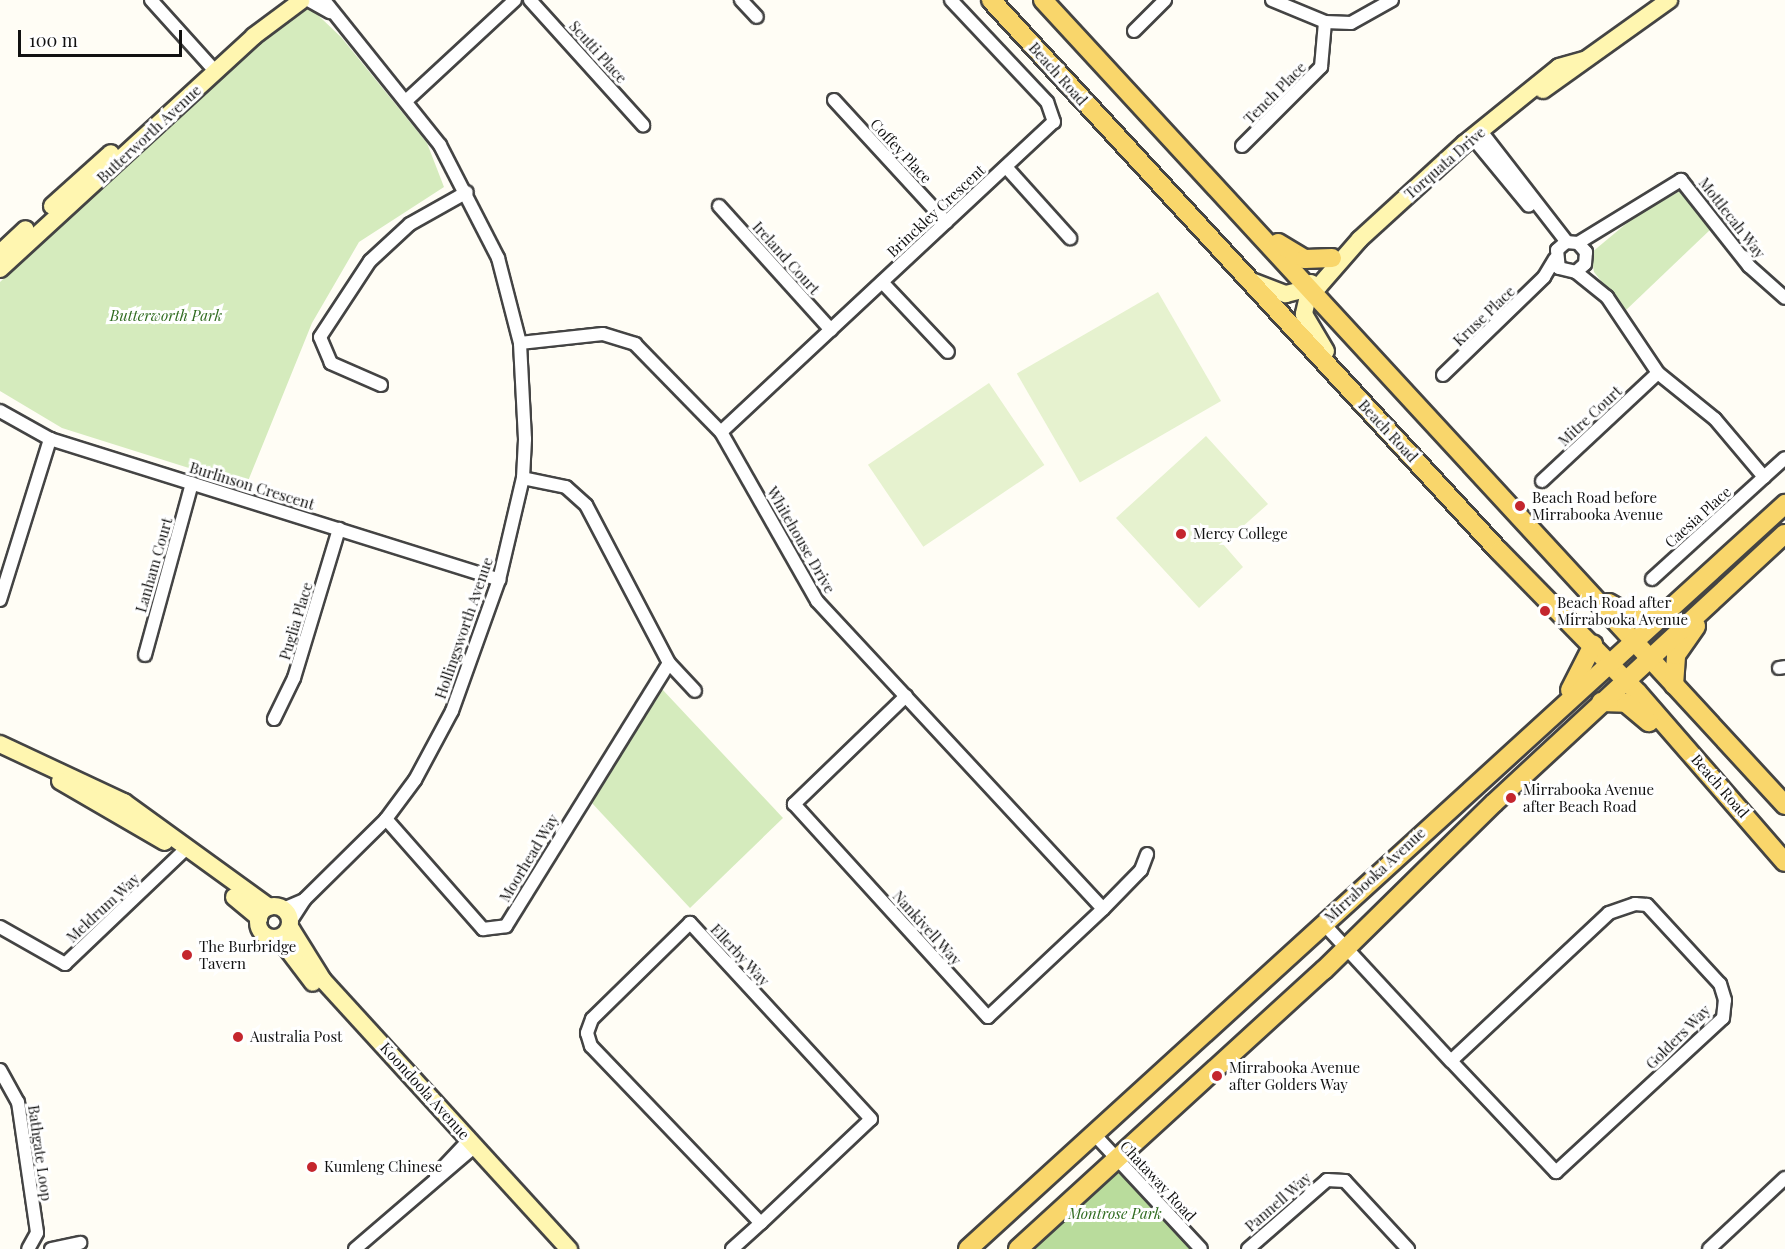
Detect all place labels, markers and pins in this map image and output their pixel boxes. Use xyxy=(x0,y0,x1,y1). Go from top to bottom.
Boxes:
place label: Beach Road before Mirrabooka Avenue xyxy=(1532,488,1664,523)
marker: Beach Road before Mirrabooka Avenue xyxy=(1513,499,1527,513)
place label: Mercy College xyxy=(1193,525,1288,543)
marker: Mercy College xyxy=(1174,527,1188,541)
place label: Beach Road after Mirrabooka Avenue xyxy=(1557,593,1689,628)
marker: Beach Road after Mirrabooka Avenue xyxy=(1538,604,1552,618)
place label: Mirrabooka Avenue after Beach Road xyxy=(1523,780,1655,815)
marker: Mirrabooka Avenue after Beach Road xyxy=(1504,791,1518,805)
place label: The Burbridge Tavern xyxy=(199,937,296,972)
marker: The Burbridge Tavern xyxy=(180,948,194,962)
place label: Australia Post xyxy=(250,1028,343,1046)
marker: Australia Post xyxy=(231,1030,245,1044)
place label: Mirrabooka Avenue after Golders Way xyxy=(1229,1058,1361,1093)
marker: Mirrabooka Avenue after Golders Way xyxy=(1210,1069,1224,1083)
place label: Kumleng Chinese xyxy=(324,1158,442,1176)
marker: Kumleng Chinese xyxy=(305,1160,319,1174)

